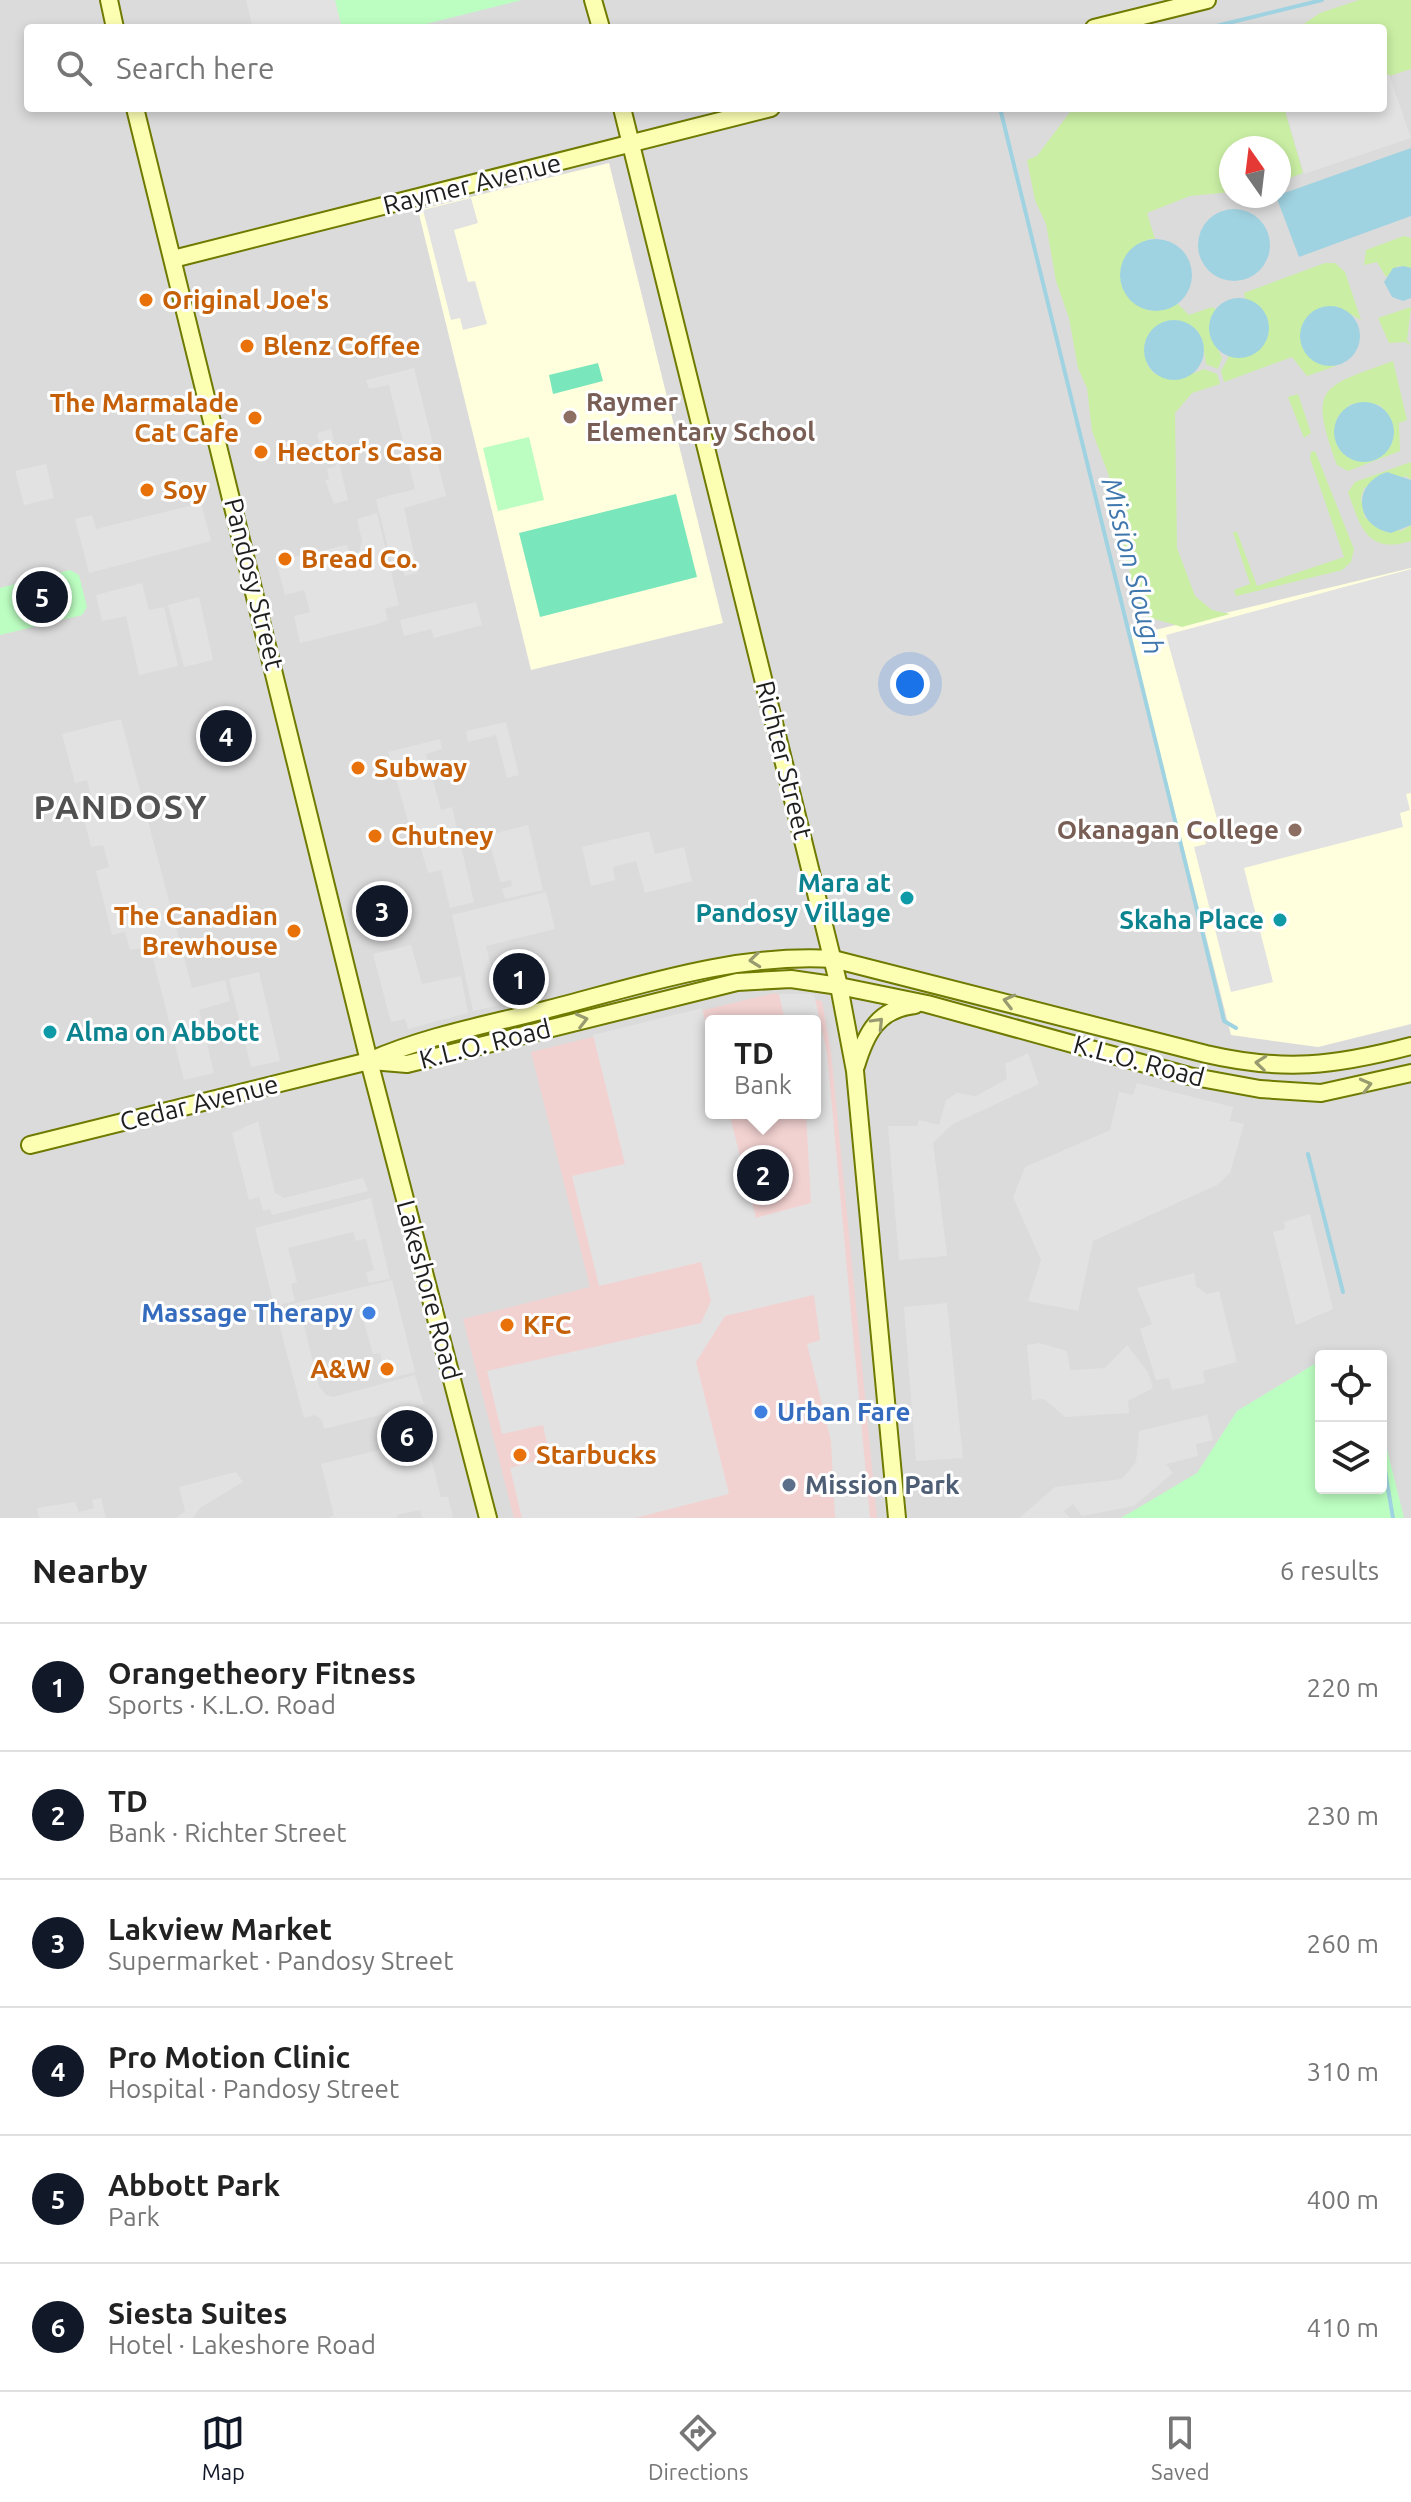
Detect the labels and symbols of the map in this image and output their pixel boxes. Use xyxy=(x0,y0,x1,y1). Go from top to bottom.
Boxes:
north arrow xyxy=(1219,136,1291,208)
street label: Raymer Avenue xyxy=(380,147,564,220)
place label: Original Joe's xyxy=(162,285,329,314)
marker: Original Joe's xyxy=(137,291,155,309)
place label: Blenz Coffee xyxy=(263,331,420,360)
marker: Blenz Coffee xyxy=(238,337,256,355)
place label: Raymer Elementary School xyxy=(586,387,815,446)
place label: The Marmalade Cat Cafe xyxy=(50,388,239,447)
marker: Raymer Elementary School xyxy=(561,408,579,426)
marker: The Marmalade Cat Cafe xyxy=(246,409,264,427)
place label: Hector's Casa xyxy=(277,437,443,466)
marker: Hector's Casa xyxy=(252,443,270,461)
water label: Mission Slough xyxy=(1097,474,1170,658)
place label: Soy xyxy=(163,475,207,504)
marker: Soy xyxy=(138,481,156,499)
street label: Pandosy Street xyxy=(219,495,290,673)
place label: Bread Co. xyxy=(301,544,417,573)
marker: Bread Co. xyxy=(276,550,294,568)
pin: 5 xyxy=(16,567,68,627)
your location xyxy=(890,664,930,704)
street label: Richter Street xyxy=(751,678,818,842)
pin: 4 xyxy=(200,706,252,766)
place label: Subway xyxy=(374,753,467,782)
marker: Subway xyxy=(349,759,367,777)
district label: PANDOSY xyxy=(33,787,209,825)
place label: Okanagan College xyxy=(1057,815,1279,844)
place label: Chutney xyxy=(391,821,493,850)
marker: Okanagan College xyxy=(1286,821,1304,839)
marker: Chutney xyxy=(366,827,384,845)
place label: Mara at Pandosy Village xyxy=(695,868,891,927)
pin: 3 xyxy=(356,881,408,941)
marker: Mara at Pandosy Village xyxy=(898,889,916,907)
place label: The Canadian Brewhouse xyxy=(114,901,278,960)
place label: Skaha Place xyxy=(1119,905,1264,934)
marker: Skaha Place xyxy=(1271,911,1289,929)
marker: The Canadian Brewhouse xyxy=(285,922,303,940)
pin: 1 xyxy=(493,949,545,1009)
one-way arrow xyxy=(748,952,761,969)
one-way arrow xyxy=(1003,994,1017,1011)
one-way arrow xyxy=(574,1012,588,1029)
street label: K.L.O. Road xyxy=(416,1013,553,1074)
place label: Alma on Abbott xyxy=(66,1017,259,1046)
one-way arrow xyxy=(869,1018,884,1032)
marker: Alma on Abbott xyxy=(41,1023,59,1041)
street label: K.L.O. Road xyxy=(1071,1029,1208,1092)
one-way arrow xyxy=(1254,1054,1267,1071)
street label: Cedar Avenue xyxy=(117,1069,281,1136)
one-way arrow xyxy=(1359,1077,1373,1094)
pin: 2 xyxy=(737,1145,789,1205)
street label: Lakeshore Road xyxy=(392,1197,467,1383)
place label: Massage Therapy xyxy=(141,1298,353,1327)
marker: Massage Therapy xyxy=(360,1304,378,1322)
place label: KFC xyxy=(523,1310,572,1339)
marker: KFC xyxy=(498,1316,516,1334)
place label: A&W xyxy=(310,1354,371,1383)
marker: A&W xyxy=(378,1360,396,1378)
place label: Urban Fare xyxy=(777,1397,910,1426)
marker: Urban Fare xyxy=(752,1403,770,1421)
pin: 6 xyxy=(381,1406,433,1466)
place label: Starbucks xyxy=(536,1440,657,1469)
marker: Starbucks xyxy=(511,1446,529,1464)
place label: Mission Park xyxy=(805,1470,960,1499)
marker: Mission Park xyxy=(780,1476,798,1494)

